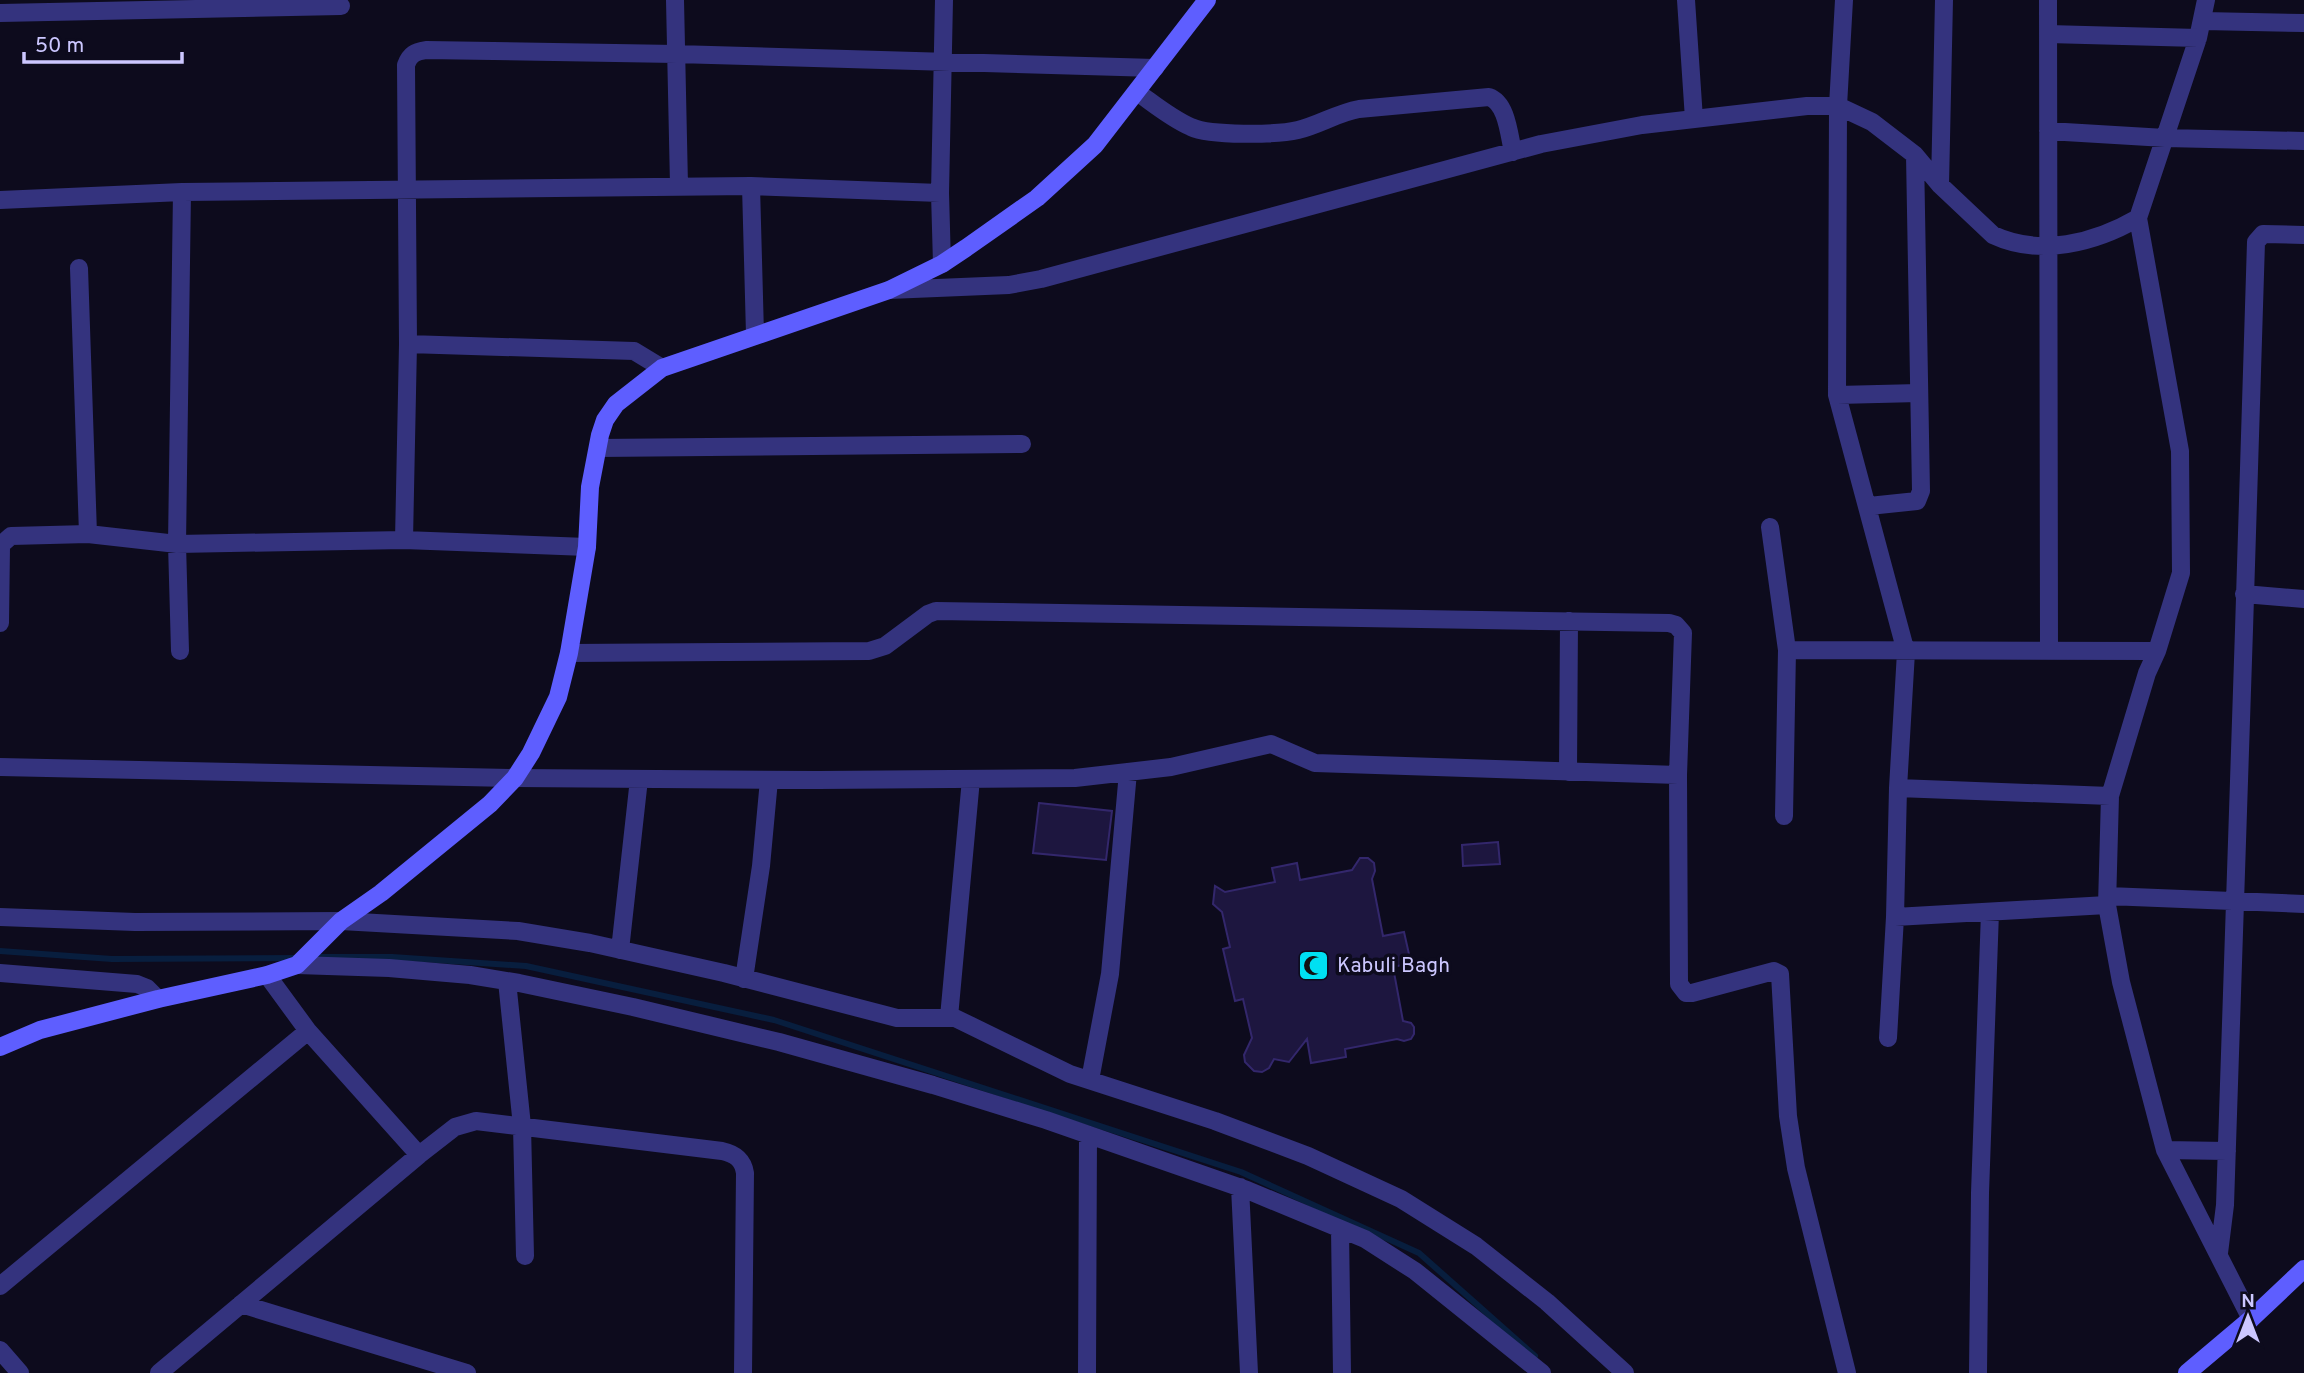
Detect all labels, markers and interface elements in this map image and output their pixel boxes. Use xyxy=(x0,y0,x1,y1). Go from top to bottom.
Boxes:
scale bar xyxy=(24,21,182,65)
text: 50 m xyxy=(35,33,84,60)
mosque icon: Kabuli Bagh xyxy=(1297,948,1331,982)
place label: Kabuli Bagh xyxy=(1337,953,1450,980)
north arrow xyxy=(2213,1282,2283,1352)
text: N xyxy=(2241,1290,2255,1314)

